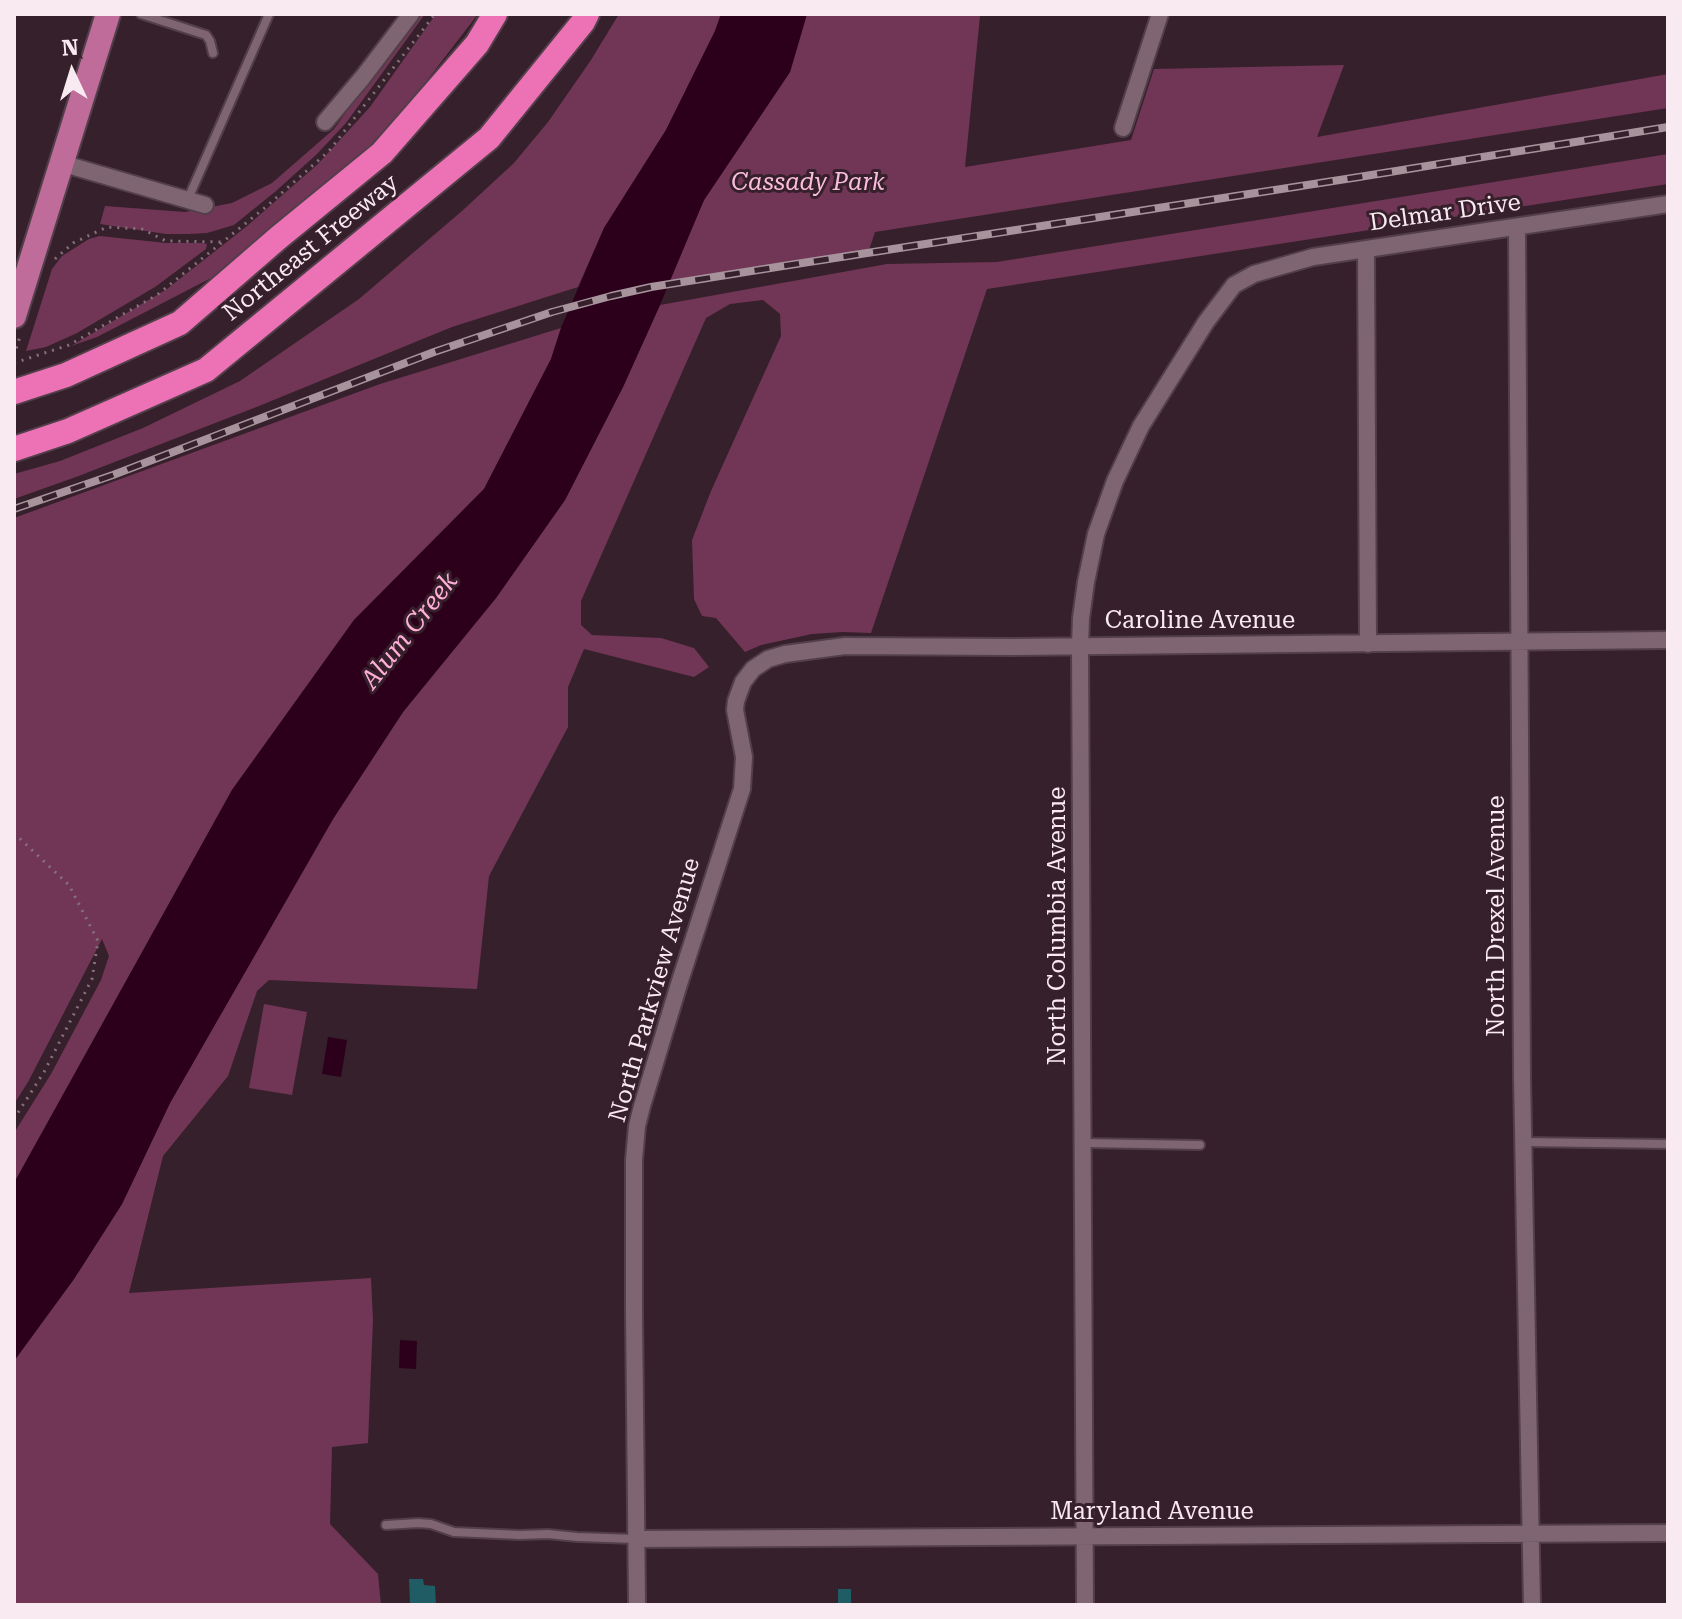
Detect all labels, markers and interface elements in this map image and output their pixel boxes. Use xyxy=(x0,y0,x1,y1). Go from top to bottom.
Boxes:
north arrow xyxy=(32,32,112,112)
text: N xyxy=(61,34,80,61)
street label: Northeast Freeway xyxy=(218,169,404,327)
park label: Cassady Park xyxy=(731,169,885,197)
street label: Delmar Drive xyxy=(1367,188,1523,238)
water label: Alum Creek xyxy=(355,567,465,695)
street label: Caroline Avenue xyxy=(1105,607,1295,635)
street label: North Columbia Avenue xyxy=(1044,787,1072,1065)
street label: North Drexel Avenue xyxy=(1483,795,1511,1037)
street label: North Parkview Avenue xyxy=(603,855,707,1125)
street label: Maryland Avenue xyxy=(1050,1498,1254,1526)

